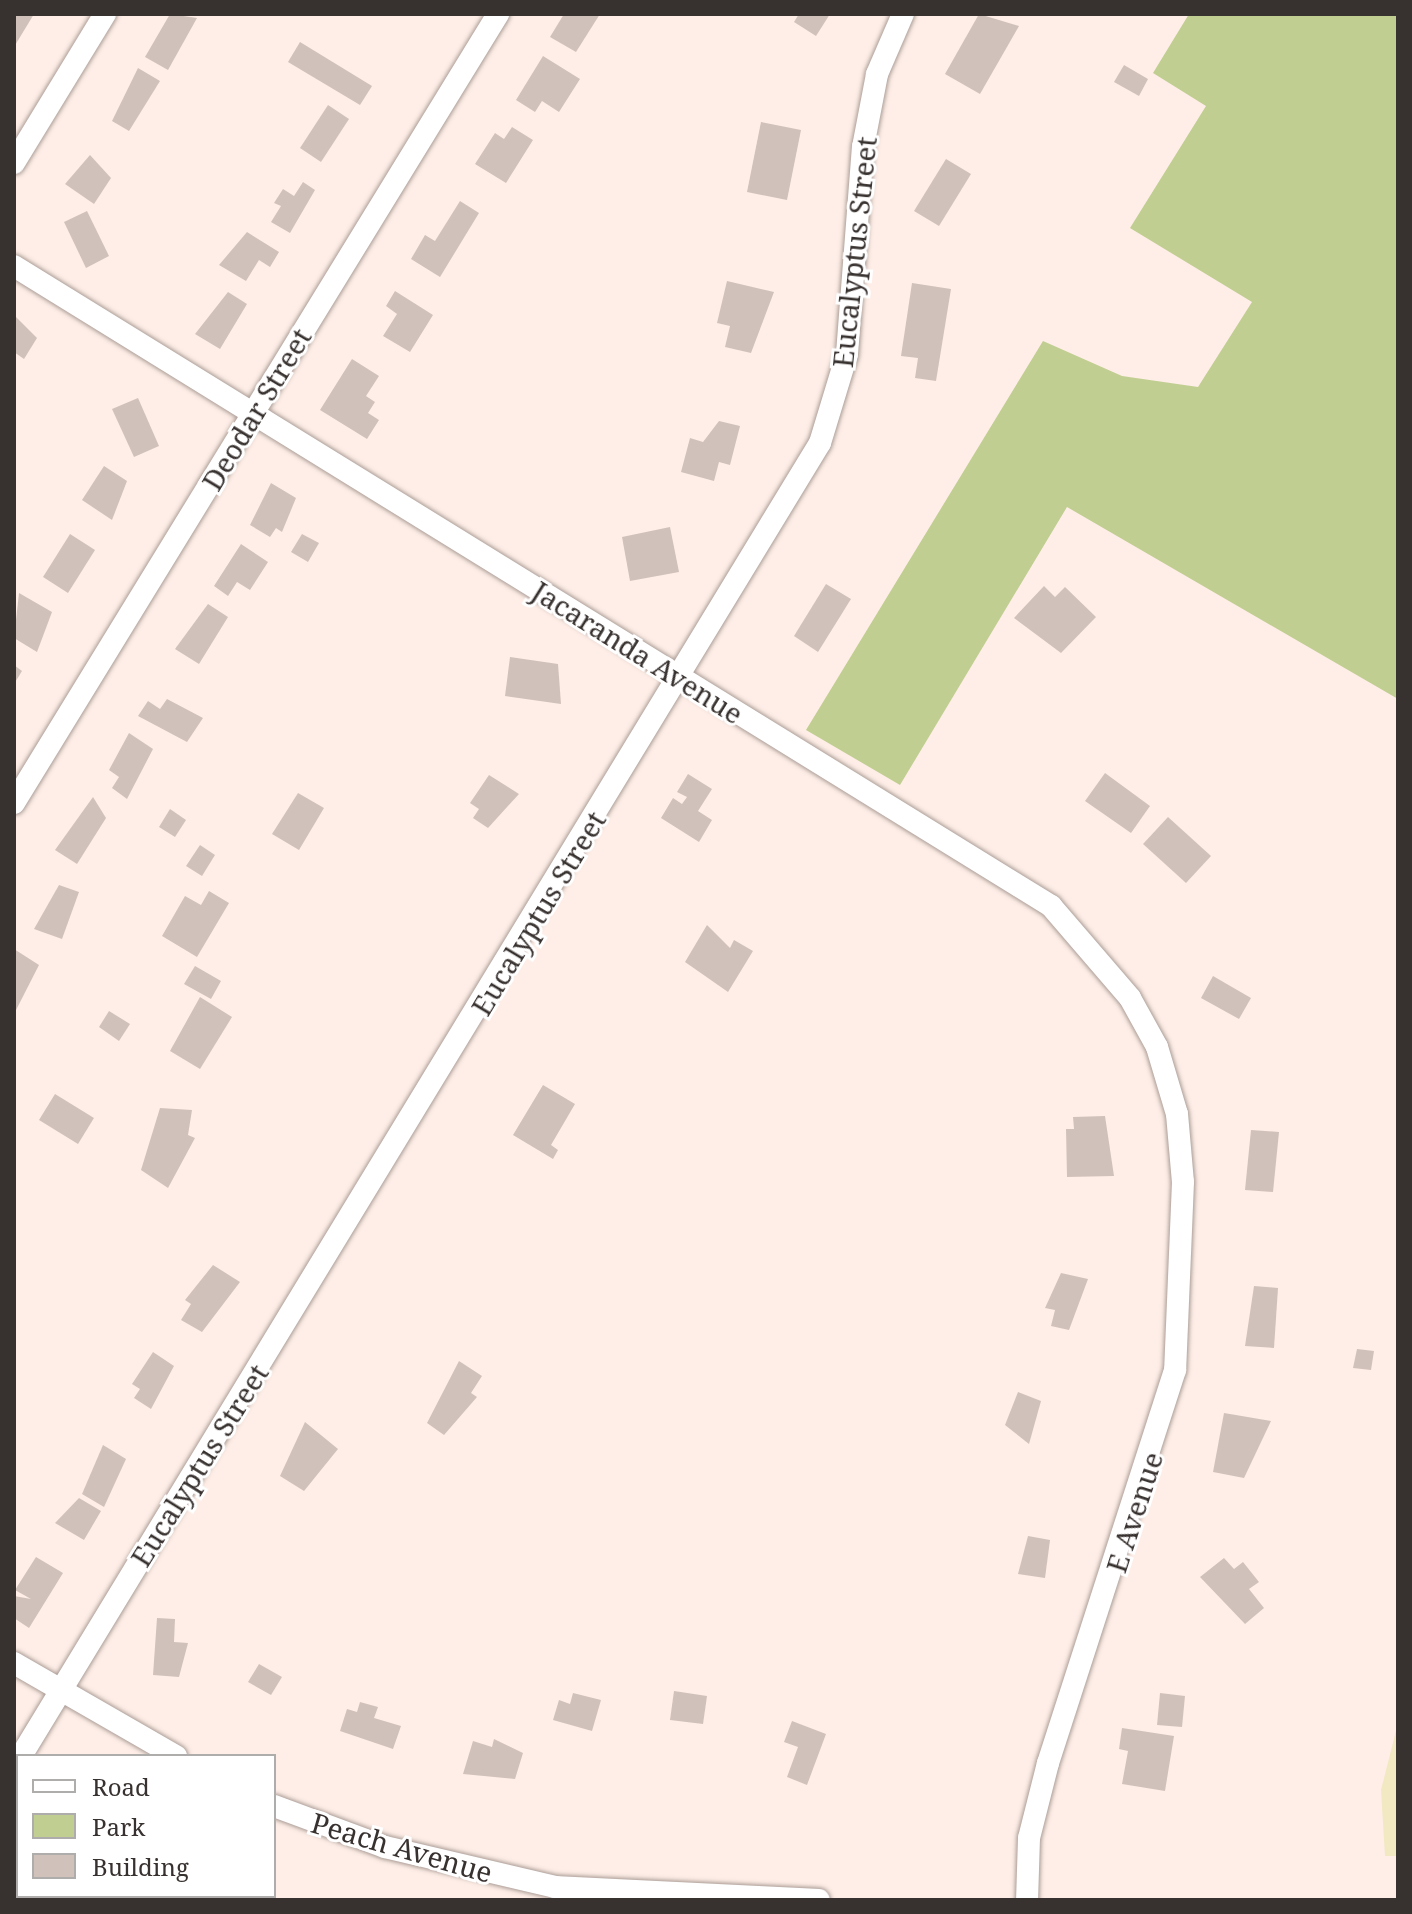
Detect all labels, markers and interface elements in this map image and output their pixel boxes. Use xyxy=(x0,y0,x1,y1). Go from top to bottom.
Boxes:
street label: Eucalyptus Street xyxy=(825,135,883,369)
street label: Deodar Street xyxy=(194,322,318,496)
street label: Jacaranda Avenue xyxy=(526,574,750,730)
street label: Eucalyptus Street xyxy=(464,805,612,1021)
street label: Eucalyptus Street xyxy=(123,1358,275,1572)
street label: E Avenue xyxy=(1099,1447,1169,1577)
legend xyxy=(16,1754,276,1898)
text: Road xyxy=(92,1770,150,1803)
street label: Peach Avenue xyxy=(308,1805,496,1889)
text: Park xyxy=(92,1810,145,1843)
text: Building xyxy=(92,1850,189,1883)

